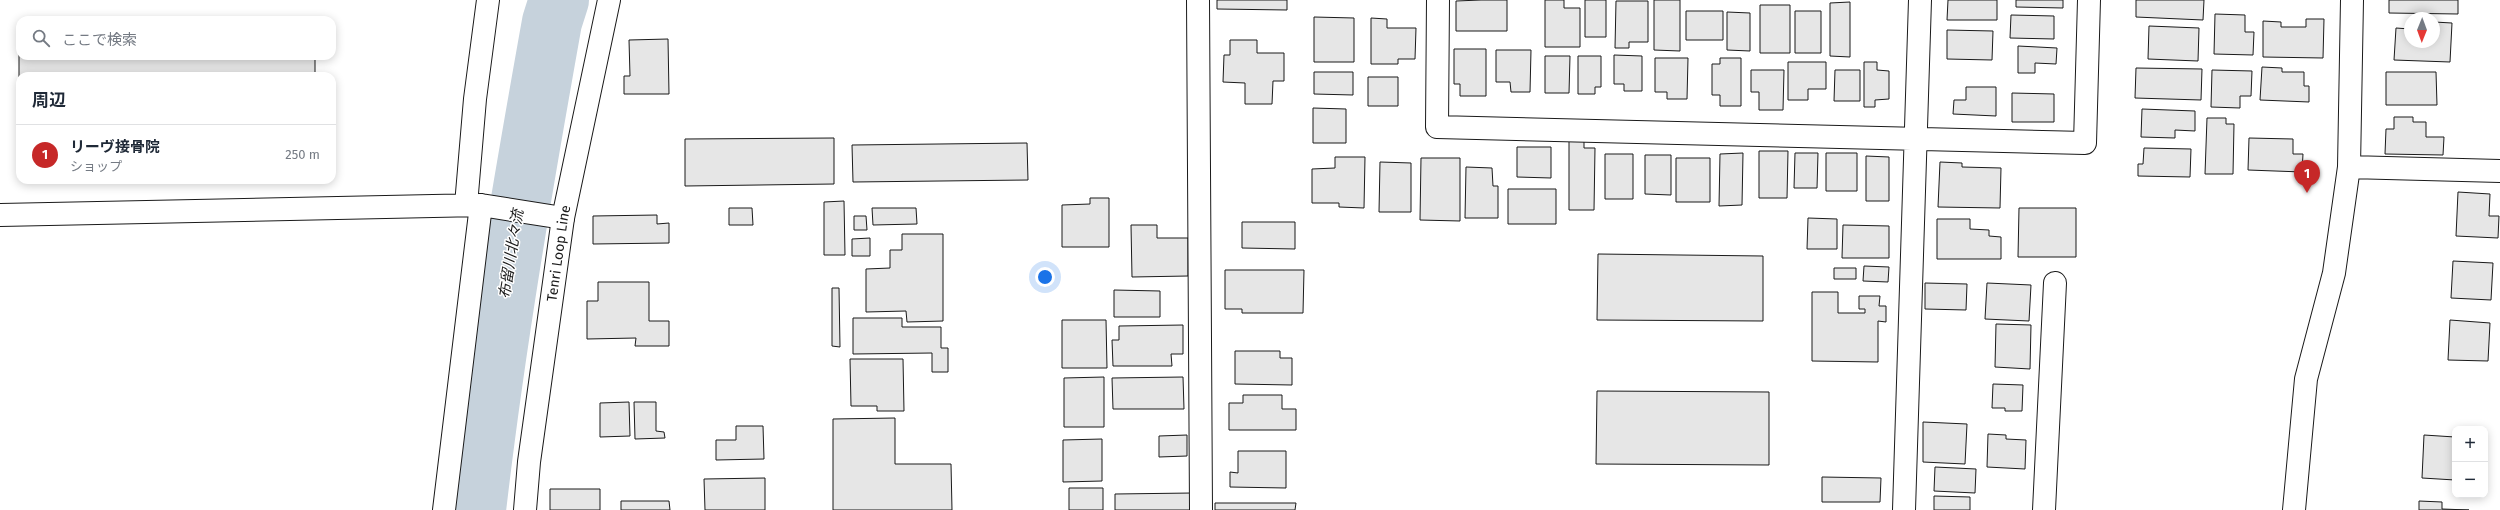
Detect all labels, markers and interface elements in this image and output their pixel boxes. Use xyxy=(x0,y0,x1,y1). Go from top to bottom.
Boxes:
north arrow xyxy=(2404,12,2440,48)
search box xyxy=(16,16,336,60)
icon: search xyxy=(30,27,52,49)
text: ここで検索 xyxy=(62,31,137,49)
text: 周辺 xyxy=(32,90,66,111)
text: リーヴ接骨院 xyxy=(70,138,160,156)
text: 1 xyxy=(42,147,48,162)
text: 250 m xyxy=(285,147,320,162)
text: ショップ xyxy=(70,159,122,174)
pin: 1 xyxy=(2294,160,2320,193)
street label: Tenri Loop Line xyxy=(543,204,575,303)
water label: 布留川北々流 xyxy=(495,206,527,300)
your location xyxy=(1035,267,1055,287)
map controls xyxy=(2452,426,2488,498)
button: + xyxy=(2452,426,2488,462)
button: − xyxy=(2452,462,2488,498)

